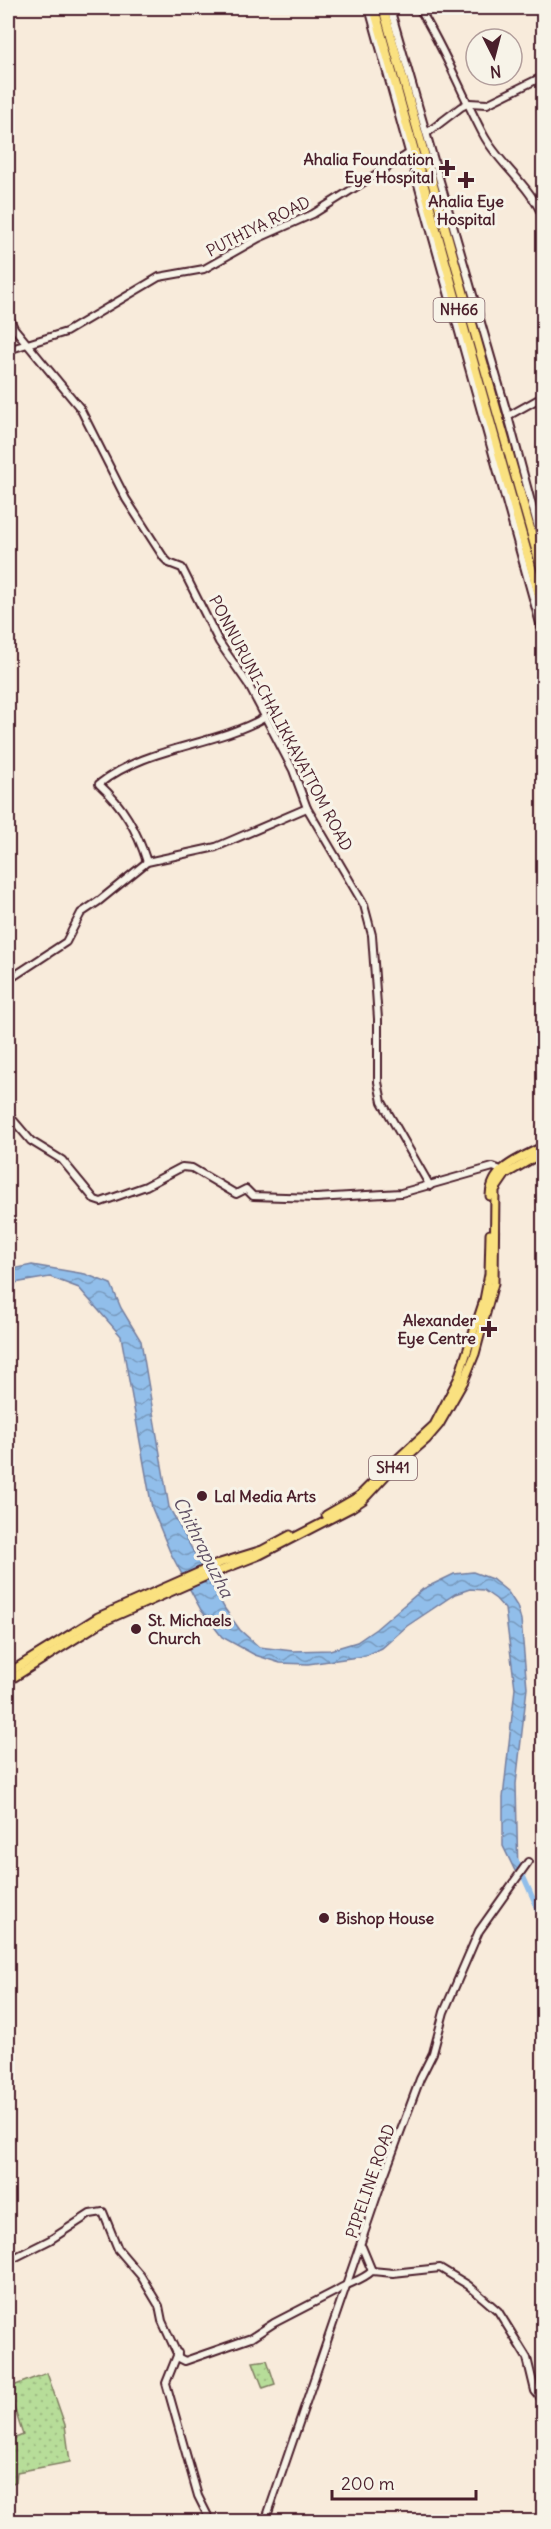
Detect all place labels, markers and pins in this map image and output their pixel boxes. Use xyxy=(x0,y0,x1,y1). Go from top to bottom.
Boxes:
place label: Ahalia Foundation Eye Hospital xyxy=(304,149,434,188)
marker: Ahalia Foundation Eye Hospital xyxy=(438,159,456,177)
marker: Ahalia Eye Hospital xyxy=(457,171,475,189)
place label: Ahalia Eye Hospital xyxy=(428,191,504,230)
place label: Alexander Eye Centre xyxy=(397,1310,476,1349)
marker: Alexander Eye Centre xyxy=(480,1320,498,1338)
place label: Lal Media Arts xyxy=(214,1486,316,1506)
marker: Lal Media Arts xyxy=(195,1489,209,1503)
place label: St. Michaels Church xyxy=(148,1610,232,1648)
marker: St. Michaels Church xyxy=(129,1622,143,1636)
place label: Bishop House xyxy=(336,1908,435,1929)
marker: Bishop House xyxy=(317,1911,331,1925)

